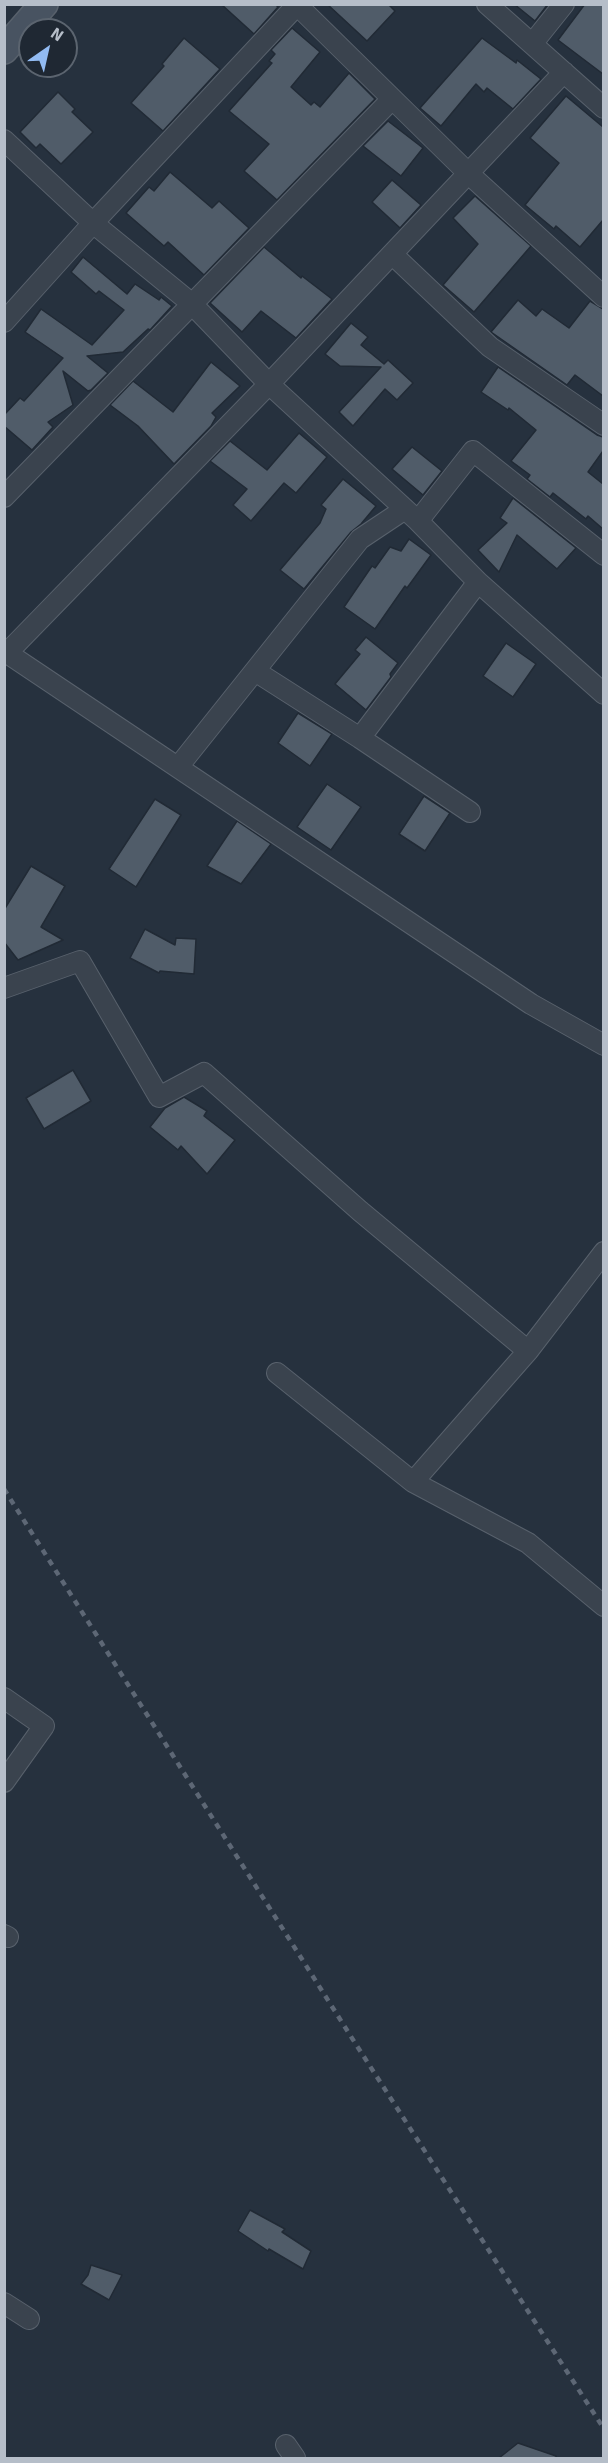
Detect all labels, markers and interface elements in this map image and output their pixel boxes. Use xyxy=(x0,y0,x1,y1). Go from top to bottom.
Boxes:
north arrow xyxy=(18,18,78,78)
text: N xyxy=(47,23,67,46)

